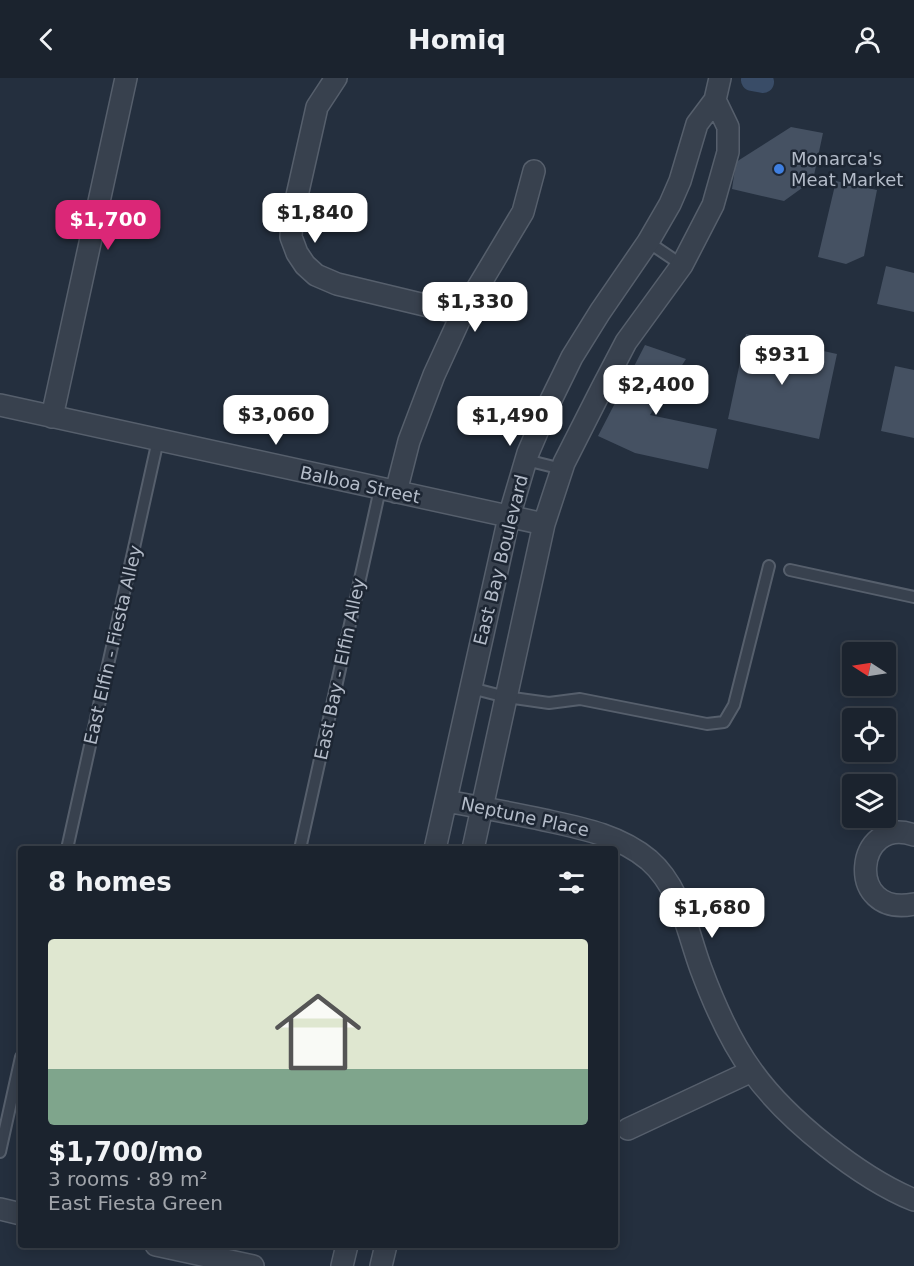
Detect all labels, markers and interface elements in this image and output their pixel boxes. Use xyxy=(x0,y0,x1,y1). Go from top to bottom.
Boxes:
icon: back xyxy=(30,23,63,56)
icon: person xyxy=(851,23,884,56)
text: Homiq xyxy=(408,24,506,55)
place label: Monarca's Meat Market xyxy=(791,148,903,190)
marker: Monarca's Meat Market xyxy=(772,162,786,176)
pin: $1,840 xyxy=(266,193,364,244)
pin: $1,700 xyxy=(59,200,157,251)
text: $1,840 xyxy=(276,200,354,224)
text: $1,700 xyxy=(69,207,147,231)
pin: $1,330 xyxy=(426,282,524,333)
text: $1,330 xyxy=(436,289,514,313)
pin: $931 xyxy=(746,335,818,386)
text: $931 xyxy=(754,342,810,366)
pin: $2,400 xyxy=(607,365,705,416)
text: $2,400 xyxy=(617,372,695,396)
pin: $3,060 xyxy=(227,395,325,446)
pin: $1,490 xyxy=(461,396,559,447)
text: $3,060 xyxy=(237,402,315,426)
text: $1,490 xyxy=(471,403,549,427)
street label: Balboa Street xyxy=(298,462,422,507)
street label: East Bay Boulevard xyxy=(469,472,532,647)
street label: East Elfin - Fiesta Alley xyxy=(79,543,146,747)
street label: East Bay - Elfin Alley xyxy=(310,576,369,762)
north arrow xyxy=(842,642,896,696)
map controls xyxy=(842,642,896,828)
button: locate xyxy=(842,708,896,762)
button: layers xyxy=(842,774,896,828)
street label: Neptune Place xyxy=(459,793,591,840)
icon: filters xyxy=(555,866,588,899)
text: 8 homes xyxy=(48,867,172,897)
pin: $1,680 xyxy=(663,888,761,939)
text: $1,680 xyxy=(673,895,751,919)
icon: home xyxy=(264,978,372,1086)
text: $1,700/mo xyxy=(48,1137,203,1167)
text: 3 rooms · 89 m² xyxy=(48,1167,208,1191)
text: East Fiesta Green xyxy=(48,1191,223,1215)

